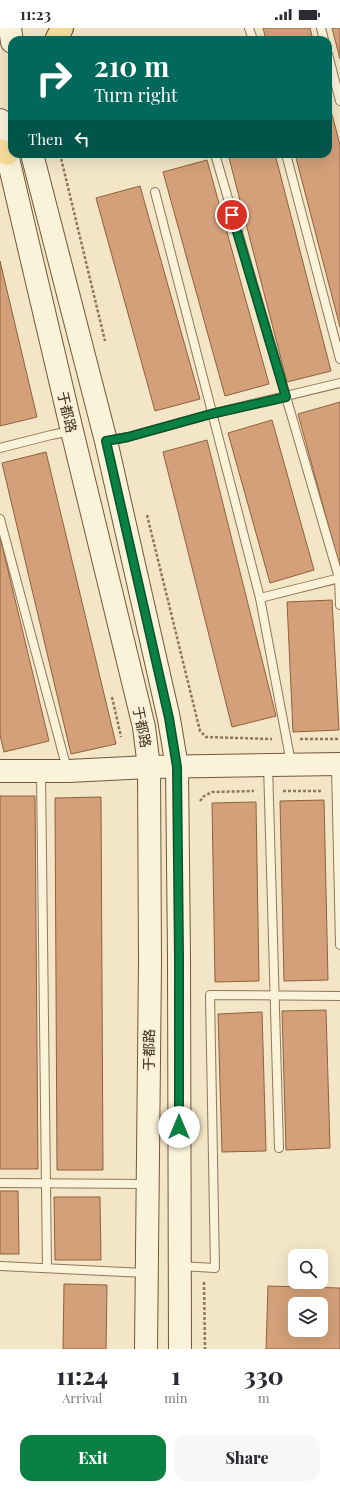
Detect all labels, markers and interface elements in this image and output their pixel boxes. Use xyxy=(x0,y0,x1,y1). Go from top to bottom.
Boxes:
text: 11:23 xyxy=(20,4,51,24)
text: 210 m xyxy=(94,47,169,84)
icon: right xyxy=(28,52,80,104)
text: Turn right xyxy=(94,83,177,107)
icon: left xyxy=(71,128,93,150)
text: Then xyxy=(28,129,63,149)
pin xyxy=(215,198,249,232)
icon: arrive xyxy=(221,204,243,226)
street label: 于都路 xyxy=(54,389,81,434)
street label: 于都路 xyxy=(129,704,156,749)
street label: 于都路 xyxy=(139,1029,158,1071)
position arrow xyxy=(158,1106,200,1148)
map controls xyxy=(288,1249,328,1337)
button: search xyxy=(288,1249,328,1289)
button: layers xyxy=(288,1297,328,1337)
text: 11:24 xyxy=(56,1359,108,1391)
text: 1 xyxy=(171,1359,181,1391)
text: 330 xyxy=(244,1359,284,1391)
text: Arrival xyxy=(62,1389,102,1406)
text: min xyxy=(164,1389,187,1406)
text: m xyxy=(258,1389,269,1406)
button: Exit xyxy=(20,1435,166,1481)
button: Share xyxy=(174,1435,320,1481)

